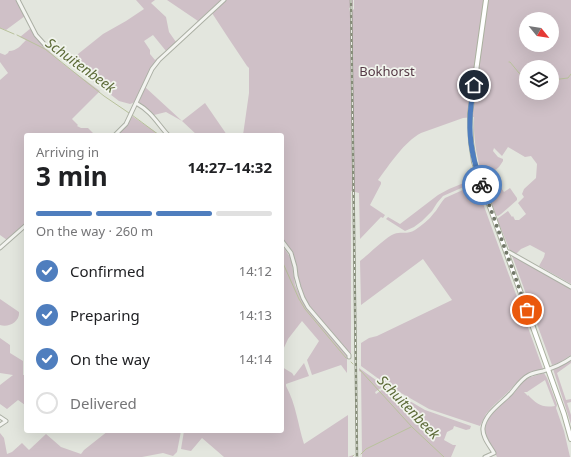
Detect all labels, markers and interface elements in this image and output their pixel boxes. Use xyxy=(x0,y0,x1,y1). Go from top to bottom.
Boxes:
north arrow xyxy=(519,12,559,52)
map controls xyxy=(519,12,559,100)
water label: Schuitenbeek xyxy=(42,33,121,97)
button: layers xyxy=(519,60,559,100)
park label: Bokhorst xyxy=(359,62,415,80)
pin xyxy=(457,68,491,102)
icon: home xyxy=(463,74,485,96)
text: Arriving in xyxy=(36,143,99,161)
text: 14:27–14:32 xyxy=(187,157,272,177)
text: 3 min xyxy=(36,158,108,194)
courier xyxy=(462,165,502,205)
icon: bike xyxy=(471,174,493,196)
text: On the way · 260 m xyxy=(36,222,153,240)
icon: check xyxy=(36,260,58,282)
text: Confirmed xyxy=(70,261,145,281)
text: 14:12 xyxy=(239,262,272,280)
pin xyxy=(510,293,544,327)
icon: bag xyxy=(516,299,538,321)
icon: check xyxy=(36,304,58,326)
text: Preparing xyxy=(70,305,140,325)
text: 14:13 xyxy=(239,306,272,324)
icon: check xyxy=(36,348,58,370)
text: On the way xyxy=(70,349,150,369)
text: 14:14 xyxy=(239,350,272,368)
water label: Schuitenbeek xyxy=(374,371,445,444)
text: Delivered xyxy=(70,393,137,413)

